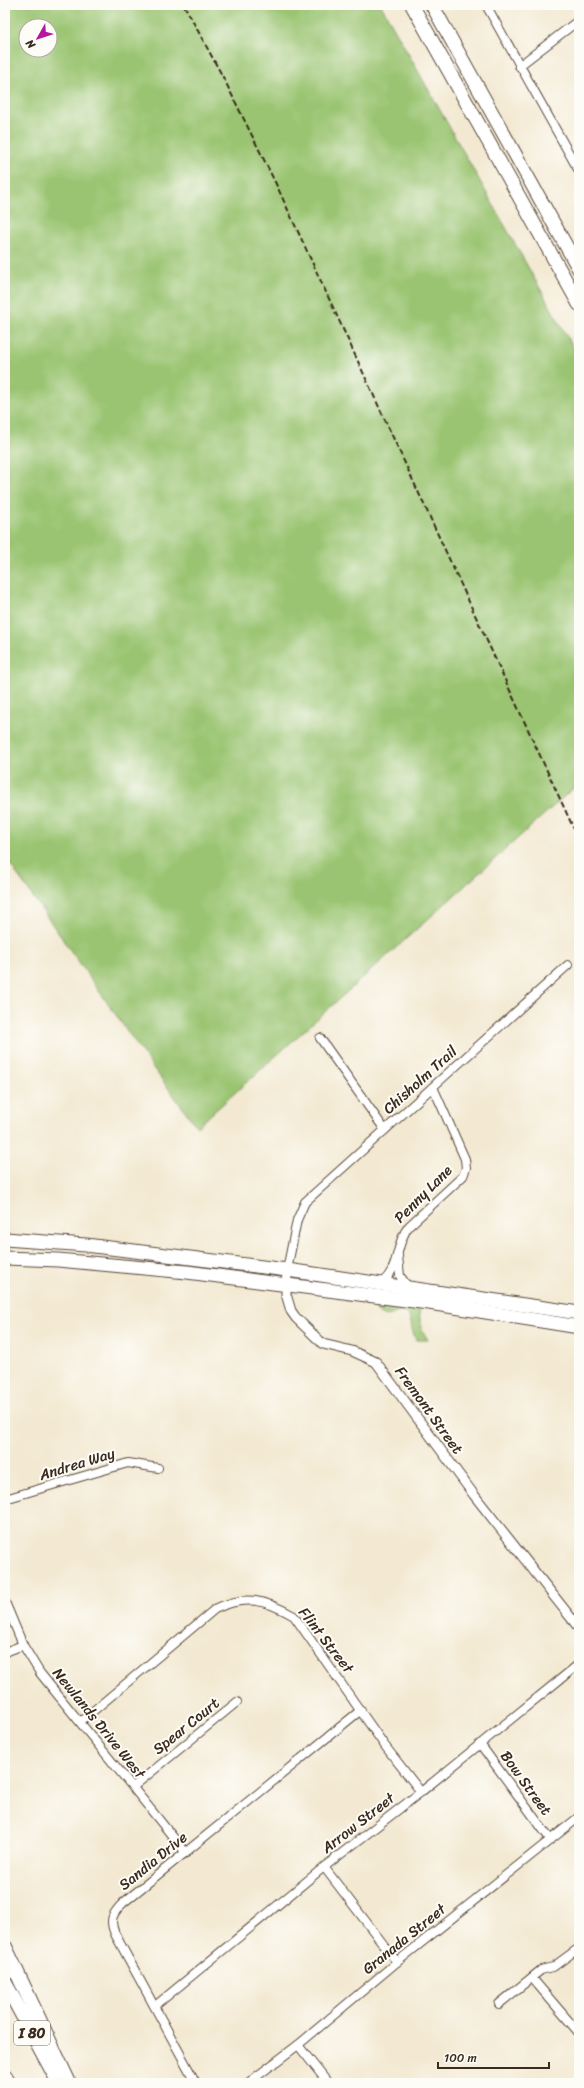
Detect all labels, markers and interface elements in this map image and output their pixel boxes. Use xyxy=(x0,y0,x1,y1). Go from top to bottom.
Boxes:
north arrow xyxy=(18,18,58,58)
text: N xyxy=(21,35,41,54)
street label: Chisholm Trail xyxy=(377,1039,464,1121)
street label: Penny Lane xyxy=(388,1159,458,1229)
street label: Fremont Street xyxy=(388,1360,470,1460)
street label: Andrea Way xyxy=(35,1440,118,1488)
street label: Flint Street xyxy=(292,1601,361,1680)
street label: Newlands Drive West xyxy=(46,1662,153,1785)
street label: Spear Court xyxy=(147,1690,226,1761)
street label: Bow Street xyxy=(493,1745,559,1821)
street label: Arrow Street xyxy=(315,1785,401,1861)
street label: Sandia Drive xyxy=(113,1825,193,1897)
street label: Granada Street xyxy=(356,1896,452,1981)
road number: I 80 xyxy=(14,2021,50,2045)
scale bar xyxy=(438,2044,549,2070)
text: 100 m xyxy=(444,2047,477,2069)

